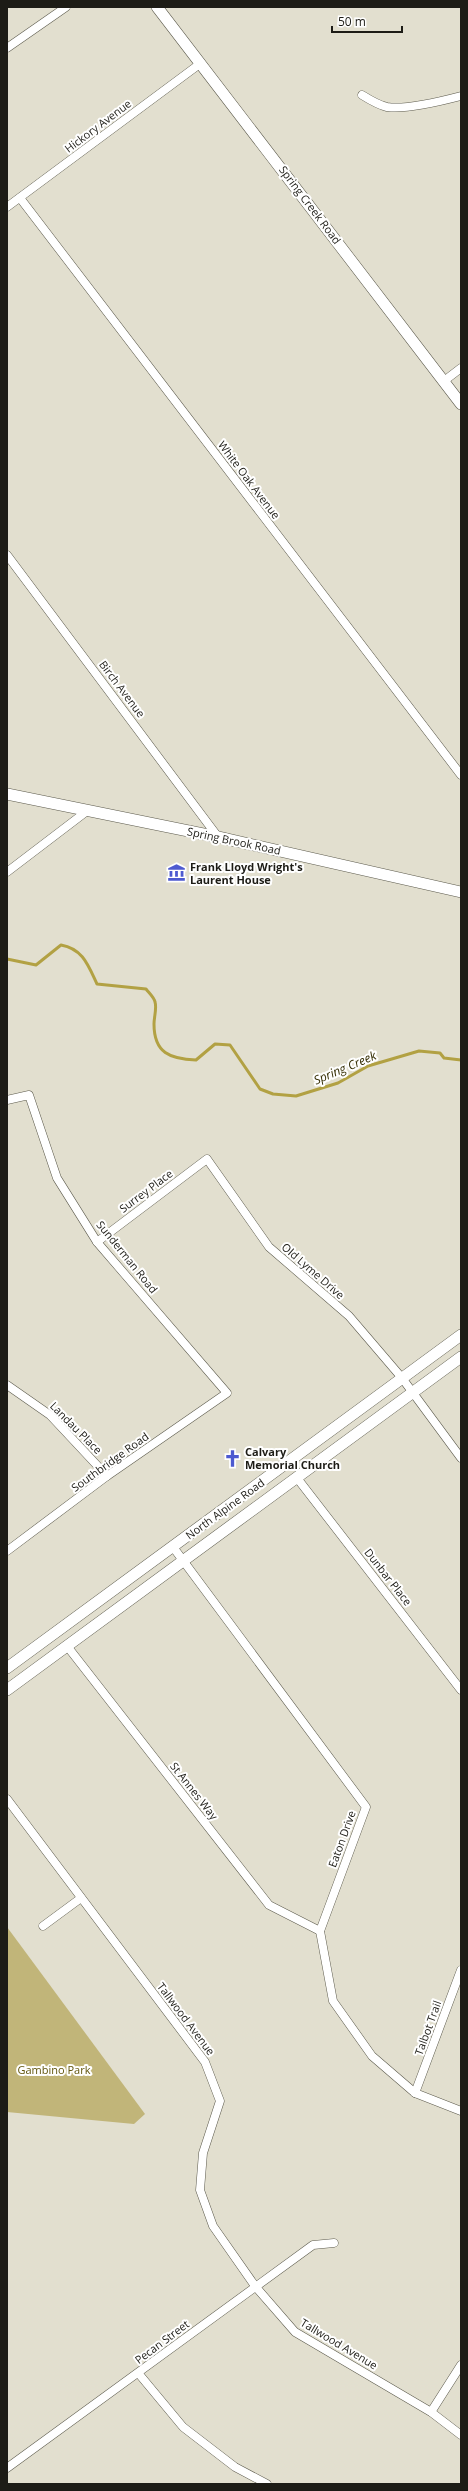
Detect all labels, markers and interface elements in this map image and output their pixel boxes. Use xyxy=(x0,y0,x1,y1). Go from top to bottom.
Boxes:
scale bar xyxy=(332,8,402,34)
text: 50 m xyxy=(338,13,366,30)
street label: Hickory Avenue xyxy=(61,96,134,156)
street label: Spring Creek Road xyxy=(276,163,345,247)
street label: White Oak Avenue xyxy=(215,438,284,522)
street label: Birch Avenue xyxy=(96,657,149,720)
street label: Spring Brook Road xyxy=(186,823,282,858)
place label: Frank Lloyd Wright's Laurent House xyxy=(190,859,303,887)
museum icon: Frank Lloyd Wright's Laurent House xyxy=(167,863,187,883)
water label: Spring Creek xyxy=(311,1046,380,1088)
street label: Surrey Place xyxy=(116,1166,175,1216)
street label: Sunderman Road xyxy=(94,1217,161,1296)
street label: Old Lyme Drive xyxy=(279,1239,348,1302)
street label: Landau Place xyxy=(47,1398,106,1457)
street label: Southbridge Road xyxy=(68,1428,151,1495)
place label: Calvary Memorial Church xyxy=(245,1444,340,1472)
church icon: Calvary Memorial Church xyxy=(222,1448,242,1468)
street label: North Alpine Road xyxy=(182,1475,267,1542)
street label: Dunbar Place xyxy=(361,1545,415,1608)
street label: St Annes Way xyxy=(167,1759,222,1823)
street label: Eaton Drive xyxy=(324,1808,359,1869)
street label: Tallwood Avenue xyxy=(154,1979,219,2058)
street label: Talbot Trail xyxy=(411,1998,444,2057)
park label: Gambino Park xyxy=(17,2062,91,2077)
street label: Tallwood Avenue xyxy=(298,2315,381,2373)
street label: Pecan Street xyxy=(131,2316,192,2367)

